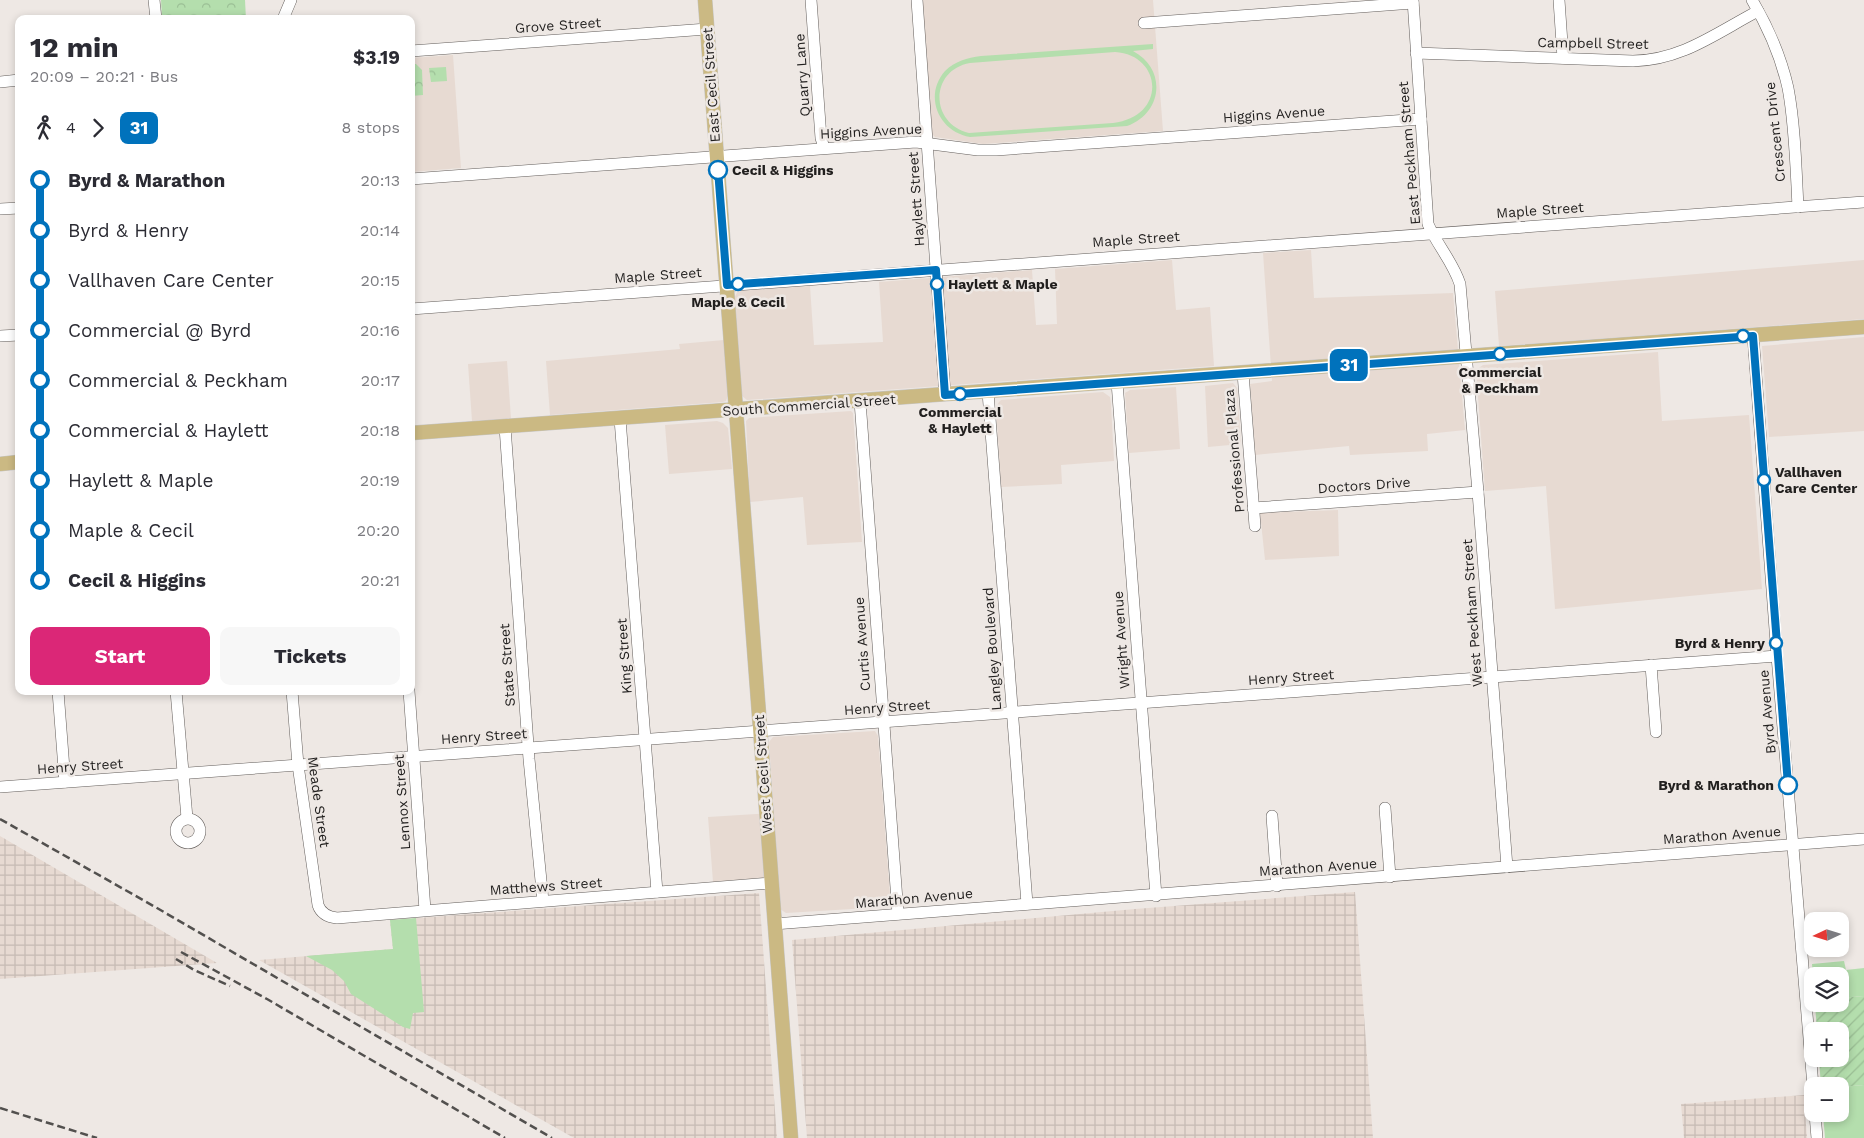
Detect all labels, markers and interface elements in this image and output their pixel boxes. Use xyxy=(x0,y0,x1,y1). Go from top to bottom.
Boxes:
street label: Grove Street xyxy=(514,14,602,36)
street label: East Cecil Street xyxy=(699,27,723,143)
text: 12 min xyxy=(30,31,119,64)
street label: Quarry Lane xyxy=(791,33,813,117)
street label: Campbell Street xyxy=(1537,34,1649,52)
text: $3.19 xyxy=(353,46,400,69)
text: 20:09 – 20:21 · Bus xyxy=(30,67,178,86)
street label: East Peckham Street xyxy=(1395,80,1423,225)
street label: Crescent Drive xyxy=(1762,81,1788,183)
street label: Higgins Avenue xyxy=(1222,102,1326,126)
icon: walk xyxy=(30,114,58,142)
icon: forward xyxy=(84,114,112,142)
text: 31 xyxy=(130,117,148,138)
text: 4 xyxy=(66,118,76,137)
text: 8 stops xyxy=(341,118,400,137)
street label: Higgins Avenue xyxy=(819,120,923,142)
street label: Haylett Street xyxy=(905,151,927,247)
marker: Cecil & Higgins xyxy=(708,160,728,180)
place label: Cecil & Higgins xyxy=(732,162,834,178)
text: Byrd & Marathon xyxy=(68,169,225,192)
text: 20:13 xyxy=(360,171,400,190)
street label: Maple Street xyxy=(1496,199,1585,221)
text: Byrd & Henry xyxy=(68,219,188,242)
text: 20:14 xyxy=(360,221,400,240)
street label: Maple Street xyxy=(1092,228,1181,250)
street label: Maple Street xyxy=(614,264,703,286)
text: Vallhaven Care Center xyxy=(68,269,274,292)
text: 20:15 xyxy=(360,271,400,290)
place label: Haylett & Maple xyxy=(948,276,1058,292)
marker: Maple & Cecil xyxy=(731,277,745,291)
marker: Haylett & Maple xyxy=(930,277,944,291)
place label: Maple & Cecil xyxy=(691,294,785,310)
text: Commercial @ Byrd xyxy=(68,319,251,342)
text: 20:16 xyxy=(360,321,400,340)
unlabelled marker xyxy=(1736,329,1750,343)
marker: Commercial & Peckham xyxy=(1493,347,1507,361)
line badge: 31 xyxy=(1326,349,1372,381)
text: 31 xyxy=(1340,354,1358,375)
place label: Commercial & Peckham xyxy=(1458,364,1542,396)
text: Commercial & Peckham xyxy=(68,369,288,392)
text: 20:17 xyxy=(361,371,400,390)
marker: Commercial & Haylett xyxy=(953,387,967,401)
street label: Professional Plaza xyxy=(1221,389,1247,513)
street label: South Commercial Street xyxy=(722,391,896,419)
place label: Commercial & Haylett xyxy=(918,404,1002,436)
text: Commercial & Haylett xyxy=(68,419,269,442)
text: 20:18 xyxy=(360,421,400,440)
place label: Vallhaven Care Center xyxy=(1775,464,1857,496)
text: Haylett & Maple xyxy=(68,469,213,492)
text: 20:19 xyxy=(360,471,400,490)
marker: Vallhaven Care Center xyxy=(1757,473,1771,487)
street label: Doctors Drive xyxy=(1317,474,1411,496)
text: Maple & Cecil xyxy=(68,519,194,542)
text: 20:20 xyxy=(357,521,400,540)
street label: West Peckham Street xyxy=(1459,538,1485,687)
text: Cecil & Higgins xyxy=(68,569,206,592)
text: 20:21 xyxy=(360,571,400,590)
street label: Langley Boulevard xyxy=(980,587,1004,711)
street label: Wright Avenue xyxy=(1110,590,1132,690)
street label: Curtis Avenue xyxy=(851,596,873,692)
street label: King Street xyxy=(613,617,635,694)
street label: State Street xyxy=(496,623,518,707)
button: Start xyxy=(30,627,210,685)
button: Tickets xyxy=(220,627,400,685)
place label: Byrd & Henry xyxy=(1675,635,1765,651)
marker: Byrd & Henry xyxy=(1769,636,1783,650)
street label: Henry Street xyxy=(1247,666,1335,688)
street label: Byrd Avenue xyxy=(1755,669,1779,755)
street label: Henry Street xyxy=(843,696,931,718)
street label: West Cecil Street xyxy=(751,714,775,834)
street label: Henry Street xyxy=(440,725,528,747)
street label: Lennox Street xyxy=(391,754,413,850)
street label: Henry Street xyxy=(36,755,124,777)
street label: Meade Street xyxy=(305,756,333,849)
marker: Byrd & Marathon xyxy=(1778,775,1798,795)
place label: Byrd & Marathon xyxy=(1658,777,1774,793)
street label: Marathon Avenue xyxy=(1662,823,1782,847)
street label: Marathon Avenue xyxy=(1258,855,1378,879)
street label: Matthews Street xyxy=(489,874,603,898)
street label: Marathon Avenue xyxy=(854,885,974,911)
north arrow xyxy=(1804,912,1849,958)
map controls xyxy=(1804,912,1849,1122)
button: layers xyxy=(1804,967,1849,1012)
button: + xyxy=(1804,1022,1849,1067)
button: − xyxy=(1804,1077,1849,1122)

